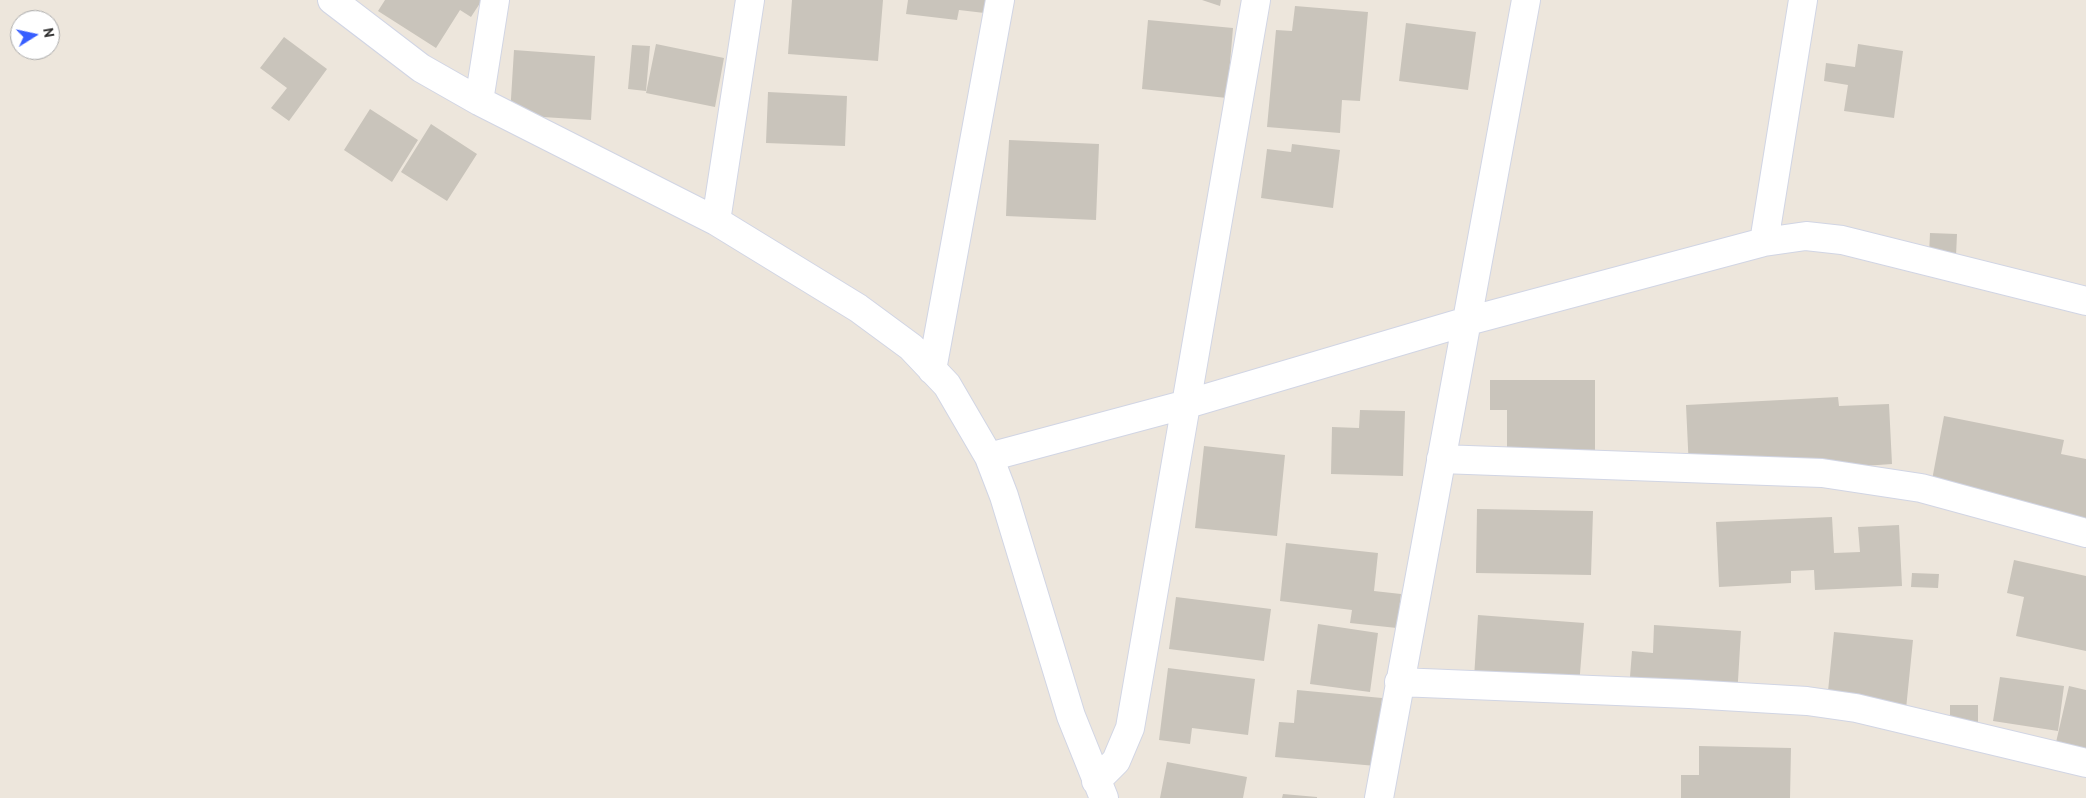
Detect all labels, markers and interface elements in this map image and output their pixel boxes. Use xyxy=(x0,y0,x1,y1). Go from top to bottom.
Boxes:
north arrow xyxy=(10,10,60,60)
text: N xyxy=(39,26,58,39)

